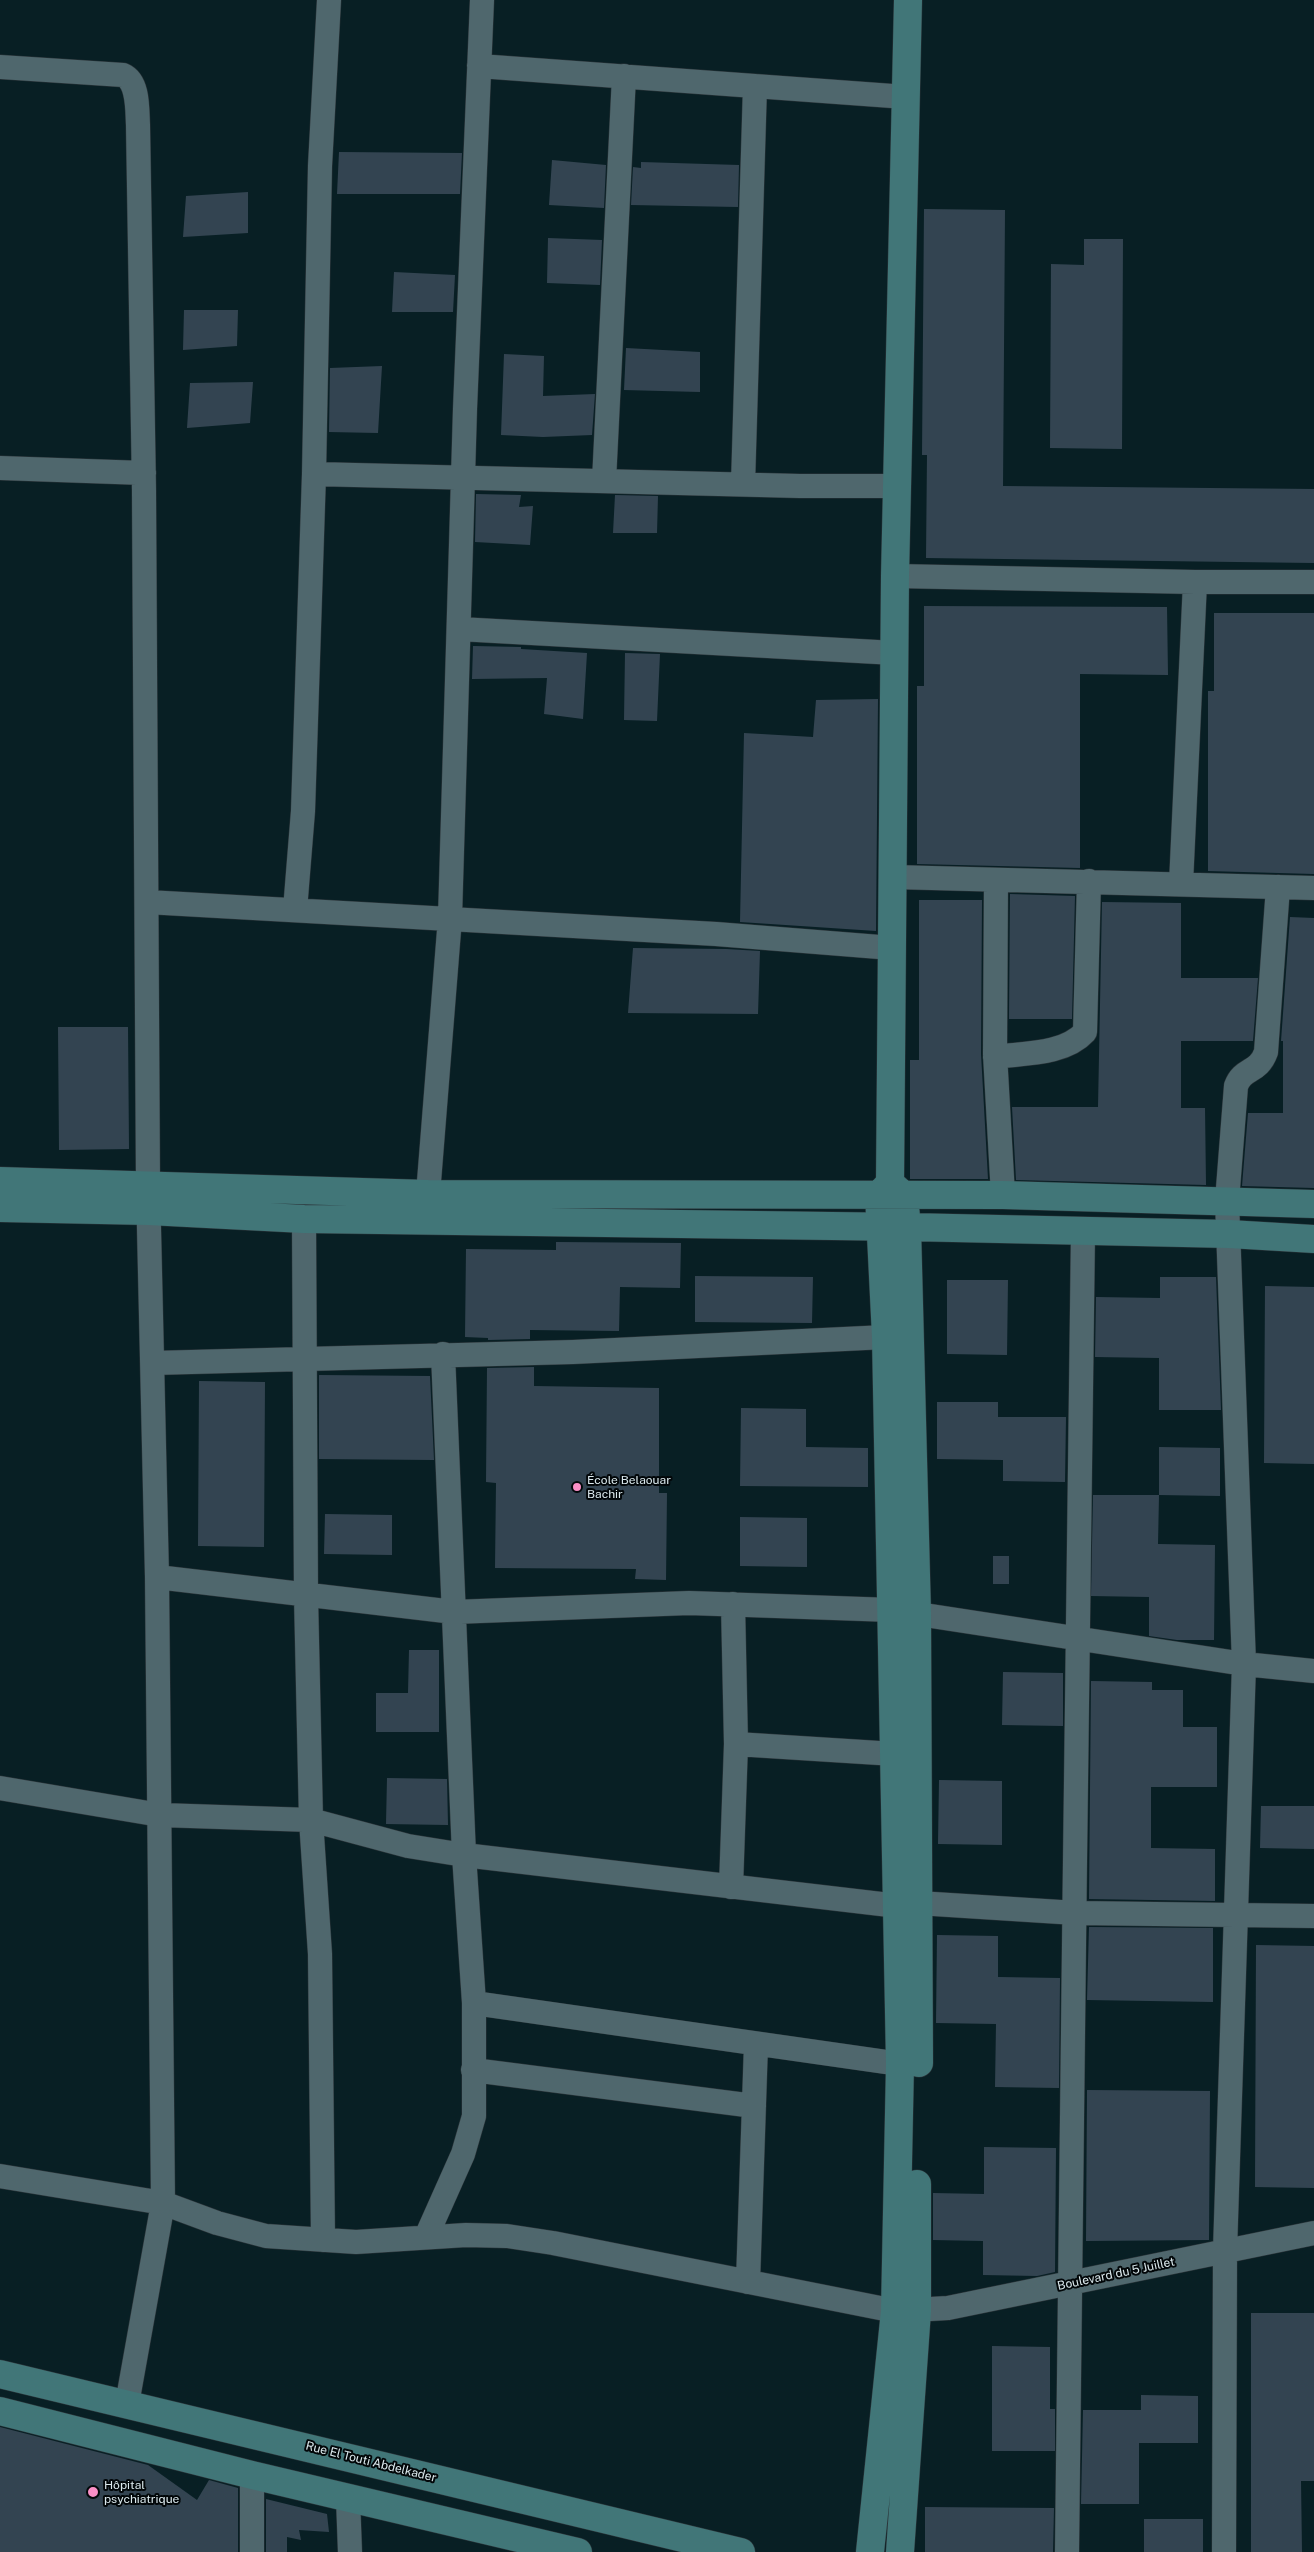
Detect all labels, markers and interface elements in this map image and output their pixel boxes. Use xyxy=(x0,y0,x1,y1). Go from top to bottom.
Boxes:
place label: École Belaouar Bachir xyxy=(587,1473,671,1501)
marker: École Belaouar Bachir xyxy=(571,1481,583,1493)
street label: Boulevard du 5 Juillet xyxy=(1056,2255,1176,2293)
street label: Rue El Touti Abdelkader xyxy=(304,2439,438,2485)
place label: Hôpital psychiatrique xyxy=(104,2478,179,2506)
marker: Hôpital psychiatrique xyxy=(86,2485,100,2499)

